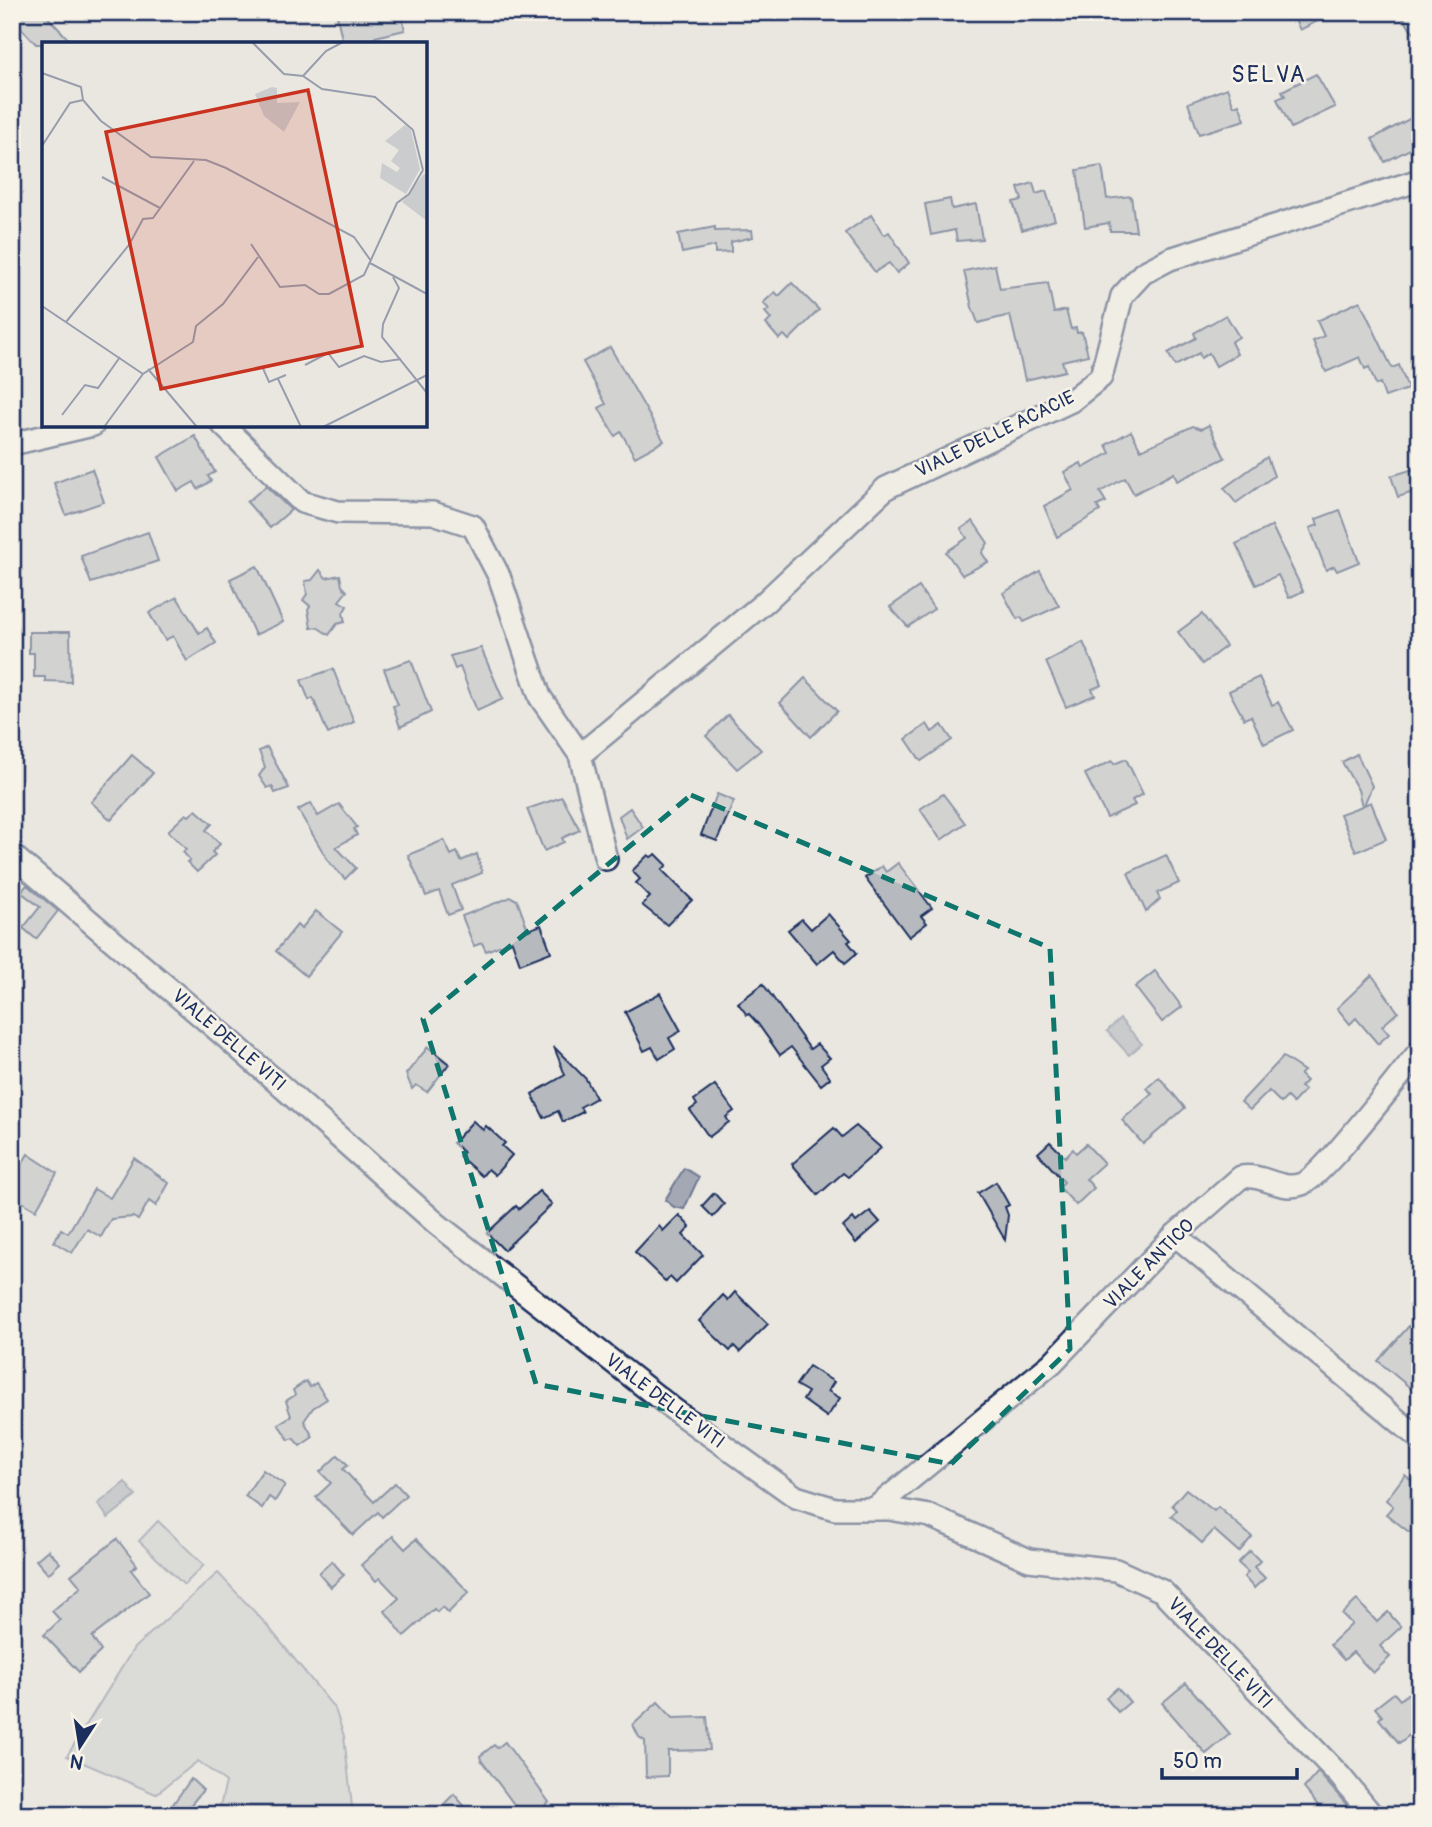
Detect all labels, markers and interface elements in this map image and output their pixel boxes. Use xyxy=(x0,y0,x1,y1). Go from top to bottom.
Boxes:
inset map xyxy=(42,42,427,427)
district label: SELVA xyxy=(1231,60,1307,89)
street label: VIALE DELLE ACACIE xyxy=(911,385,1079,483)
street label: VIALE DELLE VITI xyxy=(167,984,291,1096)
street label: VIALE ANTICO xyxy=(1099,1214,1199,1314)
street label: VIALE DELLE VITI xyxy=(600,1348,730,1454)
street label: VIALE DELLE VITI xyxy=(1162,1592,1278,1714)
north arrow xyxy=(46,1712,116,1782)
scale bar xyxy=(1162,1736,1297,1780)
text: 50 m xyxy=(1173,1748,1222,1775)
text: N xyxy=(68,1749,85,1775)

